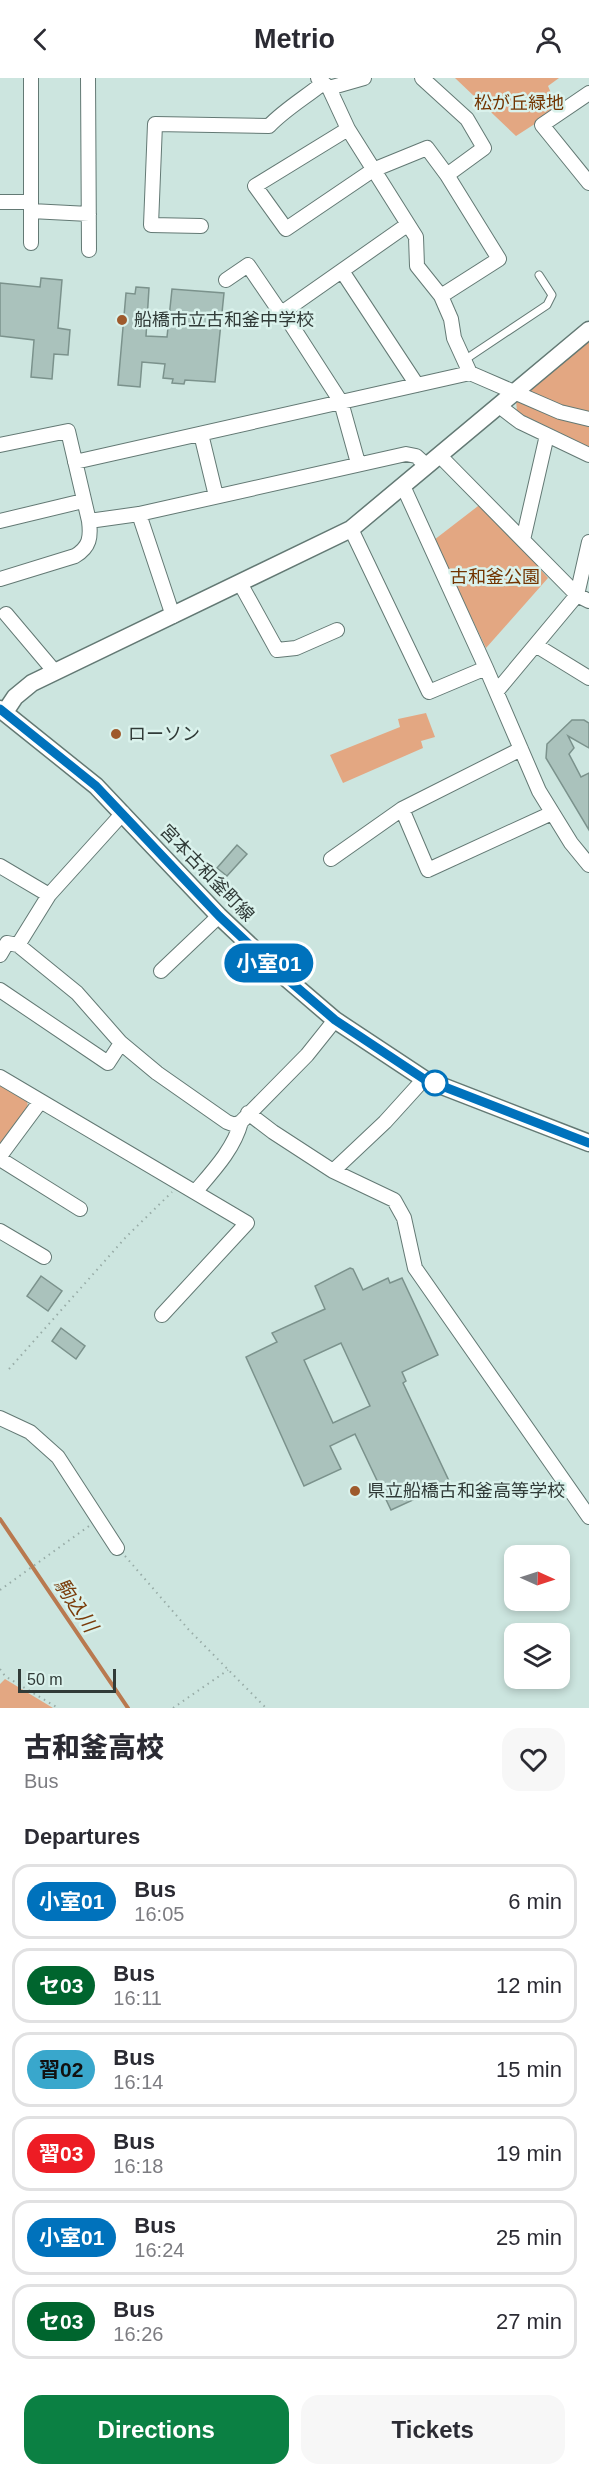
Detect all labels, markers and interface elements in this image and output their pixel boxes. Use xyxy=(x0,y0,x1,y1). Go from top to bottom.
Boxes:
icon: back xyxy=(24,23,57,56)
icon: person xyxy=(532,23,565,56)
text: Metrio xyxy=(254,24,335,54)
park label: 松が丘緑地 xyxy=(474,93,564,113)
place label: 船橋市立古和釜中学校 xyxy=(134,310,314,330)
marker: 船橋市立古和釜中学校 xyxy=(115,313,129,327)
park label: 古和釜公園 xyxy=(450,567,540,587)
place label: ローソン xyxy=(128,724,200,744)
marker: ローソン xyxy=(109,727,123,741)
street label: 宮本古和釜町線 xyxy=(156,821,258,925)
line badge: 小室01 xyxy=(227,944,311,982)
text: 小室01 xyxy=(236,952,302,975)
unlabelled marker xyxy=(422,1070,448,1096)
place label: 県立船橋古和釜高等学校 xyxy=(367,1481,565,1501)
marker: 県立船橋古和釜高等学校 xyxy=(348,1484,362,1498)
north arrow xyxy=(504,1545,570,1611)
map controls xyxy=(504,1545,570,1689)
water label: 駒込川 xyxy=(50,1574,103,1638)
button: layers xyxy=(504,1623,570,1689)
scale bar xyxy=(18,1666,116,1694)
text: 50 m xyxy=(27,1671,63,1688)
button: heart xyxy=(502,1728,565,1791)
text: 古和釜高校 xyxy=(24,1732,164,1763)
text: Bus xyxy=(24,1770,58,1792)
text: Departures xyxy=(24,1824,140,1849)
text: Bus xyxy=(134,1877,176,1902)
text: 6 min xyxy=(508,1889,562,1914)
text: 小室01 xyxy=(39,1890,104,1913)
text: 16:05 xyxy=(134,1903,184,1925)
text: Bus xyxy=(113,1961,155,1986)
text: 12 min xyxy=(496,1973,562,1998)
text: セ03 xyxy=(39,1974,83,1997)
text: 16:11 xyxy=(113,1987,162,2009)
text: Bus xyxy=(113,2045,155,2070)
text: 15 min xyxy=(496,2057,562,2082)
text: 習02 xyxy=(39,2058,83,2081)
text: 16:14 xyxy=(113,2071,163,2093)
text: Bus xyxy=(113,2129,155,2154)
text: 19 min xyxy=(496,2141,562,2166)
text: 習03 xyxy=(39,2142,83,2165)
text: 16:18 xyxy=(113,2155,163,2177)
text: Bus xyxy=(134,2213,176,2238)
text: 25 min xyxy=(496,2225,562,2250)
text: 小室01 xyxy=(39,2226,104,2249)
text: 16:24 xyxy=(134,2239,184,2261)
text: Bus xyxy=(113,2297,155,2322)
text: 27 min xyxy=(496,2309,562,2334)
text: セ03 xyxy=(39,2310,83,2333)
text: 16:26 xyxy=(113,2323,163,2345)
button: Directions xyxy=(24,2395,289,2464)
button: Tickets xyxy=(301,2395,565,2464)

